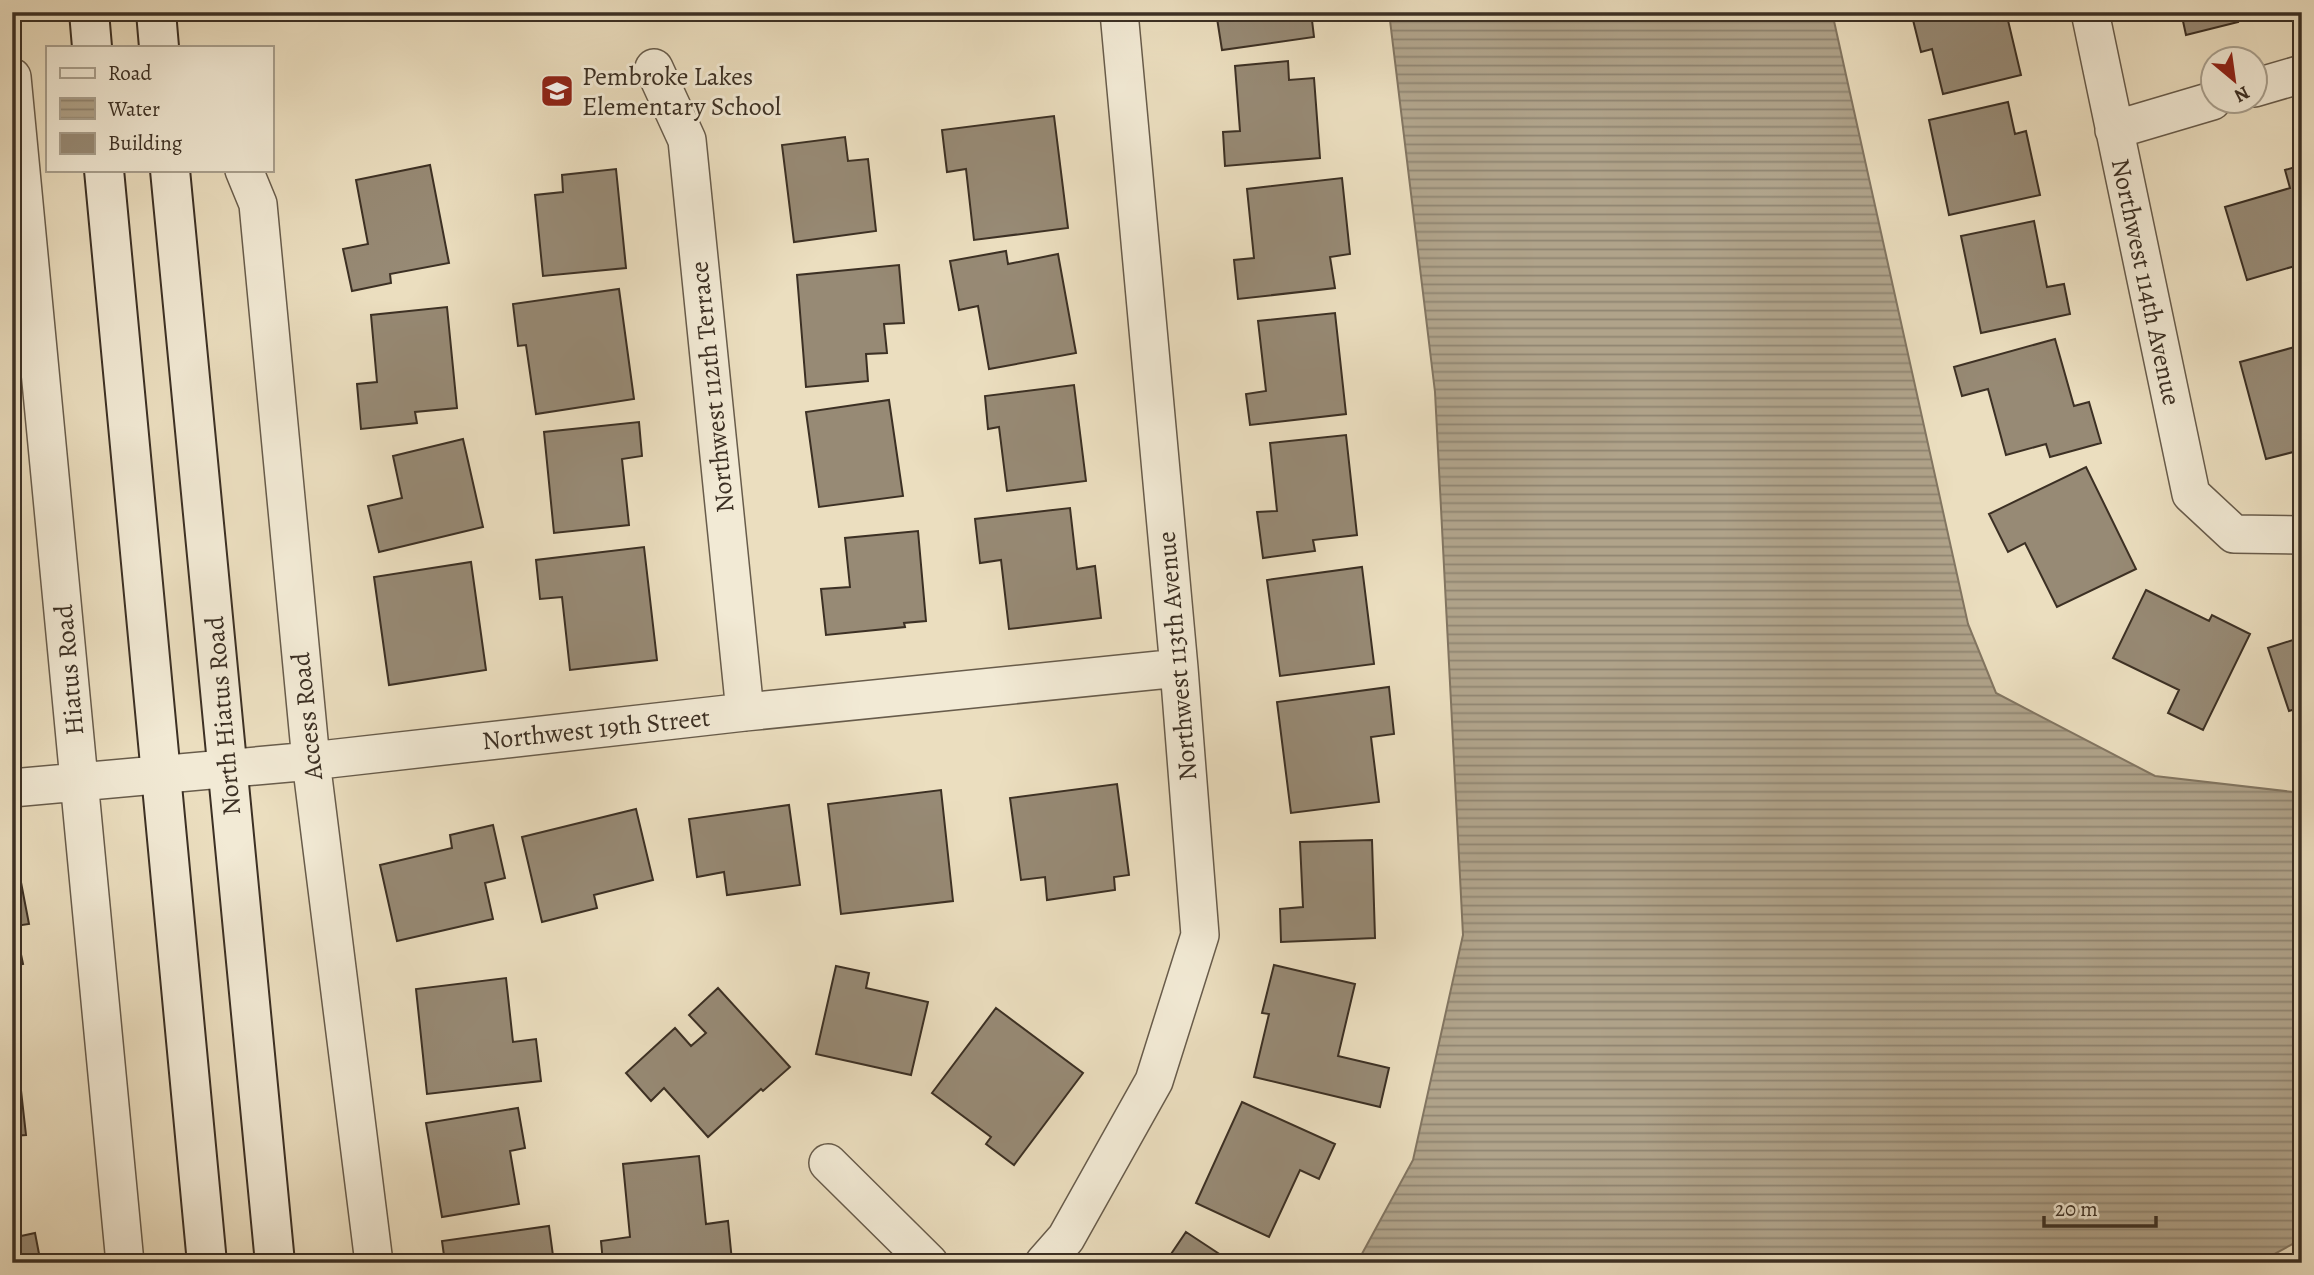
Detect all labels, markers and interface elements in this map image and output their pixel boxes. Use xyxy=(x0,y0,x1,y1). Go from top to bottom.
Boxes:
legend xyxy=(46,46,273,172)
north arrow xyxy=(2198,46,2268,116)
text: Road xyxy=(108,59,152,87)
place label: Pembroke Lakes Elementary School xyxy=(582,59,781,124)
school or university icon: Pembroke Lakes Elementary School xyxy=(538,72,576,110)
text: N xyxy=(2229,79,2254,109)
text: Water xyxy=(107,95,160,123)
text: Building xyxy=(108,129,183,157)
street label: Northwest 114th Avenue xyxy=(2103,155,2189,409)
street label: Northwest 112th Terrace xyxy=(681,259,743,515)
street label: Northwest 113th Avenue xyxy=(1149,530,1205,782)
street label: Hiatus Road xyxy=(46,603,92,737)
street label: North Hiatus Road xyxy=(197,615,249,817)
street label: Access Road xyxy=(283,651,331,782)
street label: Northwest 19th Street xyxy=(480,700,712,758)
scale bar xyxy=(2044,1184,2156,1228)
text: 20 m xyxy=(2055,1195,2098,1223)

